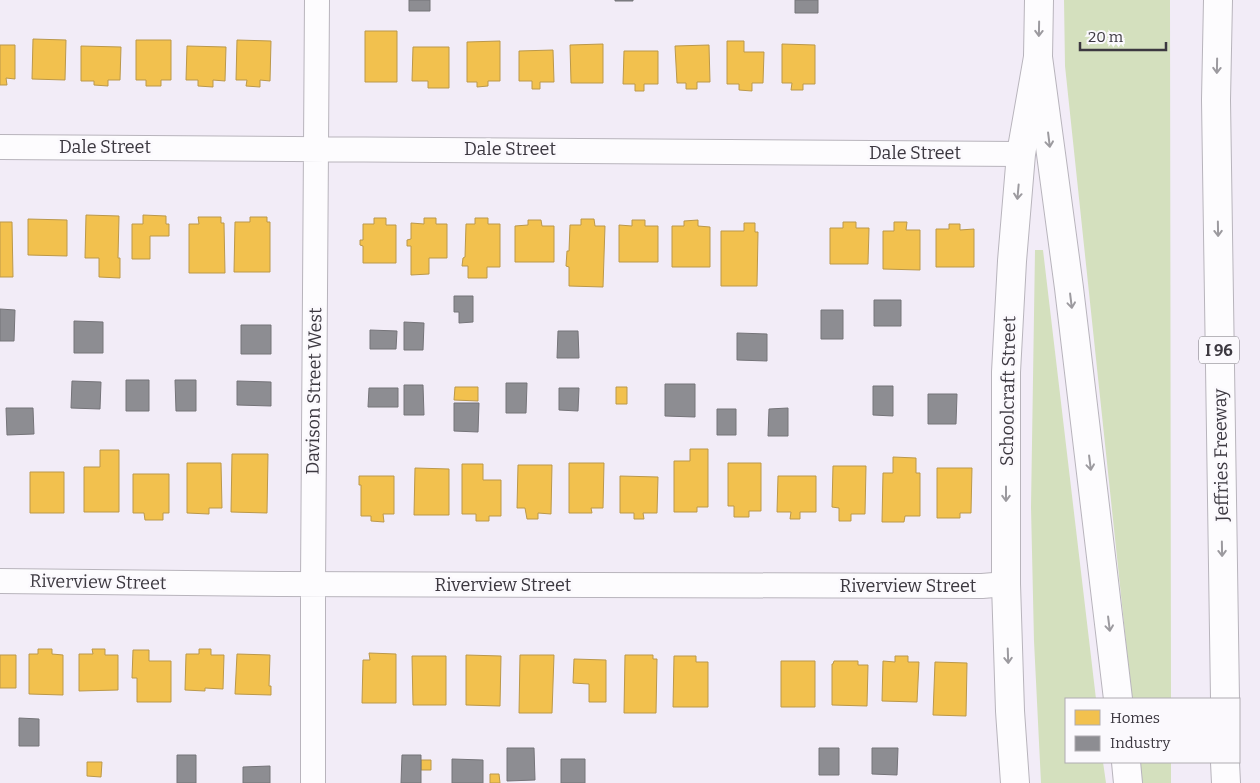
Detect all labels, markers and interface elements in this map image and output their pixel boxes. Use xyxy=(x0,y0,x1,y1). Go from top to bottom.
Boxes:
one-way arrow xyxy=(1034,20,1043,36)
scale bar xyxy=(1080,20,1166,52)
text: 20 m xyxy=(1088,28,1124,46)
one-way arrow xyxy=(1212,58,1221,74)
one-way arrow xyxy=(1044,132,1054,148)
street label: Dale Street xyxy=(59,136,151,158)
street label: Dale Street xyxy=(464,138,556,160)
street label: Dale Street xyxy=(869,142,961,164)
one-way arrow xyxy=(1013,184,1022,200)
one-way arrow xyxy=(1213,220,1223,236)
one-way arrow xyxy=(1066,293,1076,309)
street label: Davison Street West xyxy=(302,307,326,475)
street label: Schoolcraft Street xyxy=(996,315,1020,466)
road number: I 96 xyxy=(1199,336,1239,364)
street label: Jeffries Freeway xyxy=(1209,388,1233,523)
one-way arrow xyxy=(1085,454,1095,470)
one-way arrow xyxy=(1001,486,1011,502)
one-way arrow xyxy=(1217,540,1227,556)
street label: Riverview Street xyxy=(29,570,167,594)
street label: Riverview Street xyxy=(435,574,572,596)
street label: Riverview Street xyxy=(840,575,977,597)
one-way arrow xyxy=(1104,616,1114,632)
one-way arrow xyxy=(1004,648,1013,664)
legend xyxy=(1065,698,1240,763)
text: Homes xyxy=(1110,709,1160,727)
text: Industry xyxy=(1110,734,1170,752)

